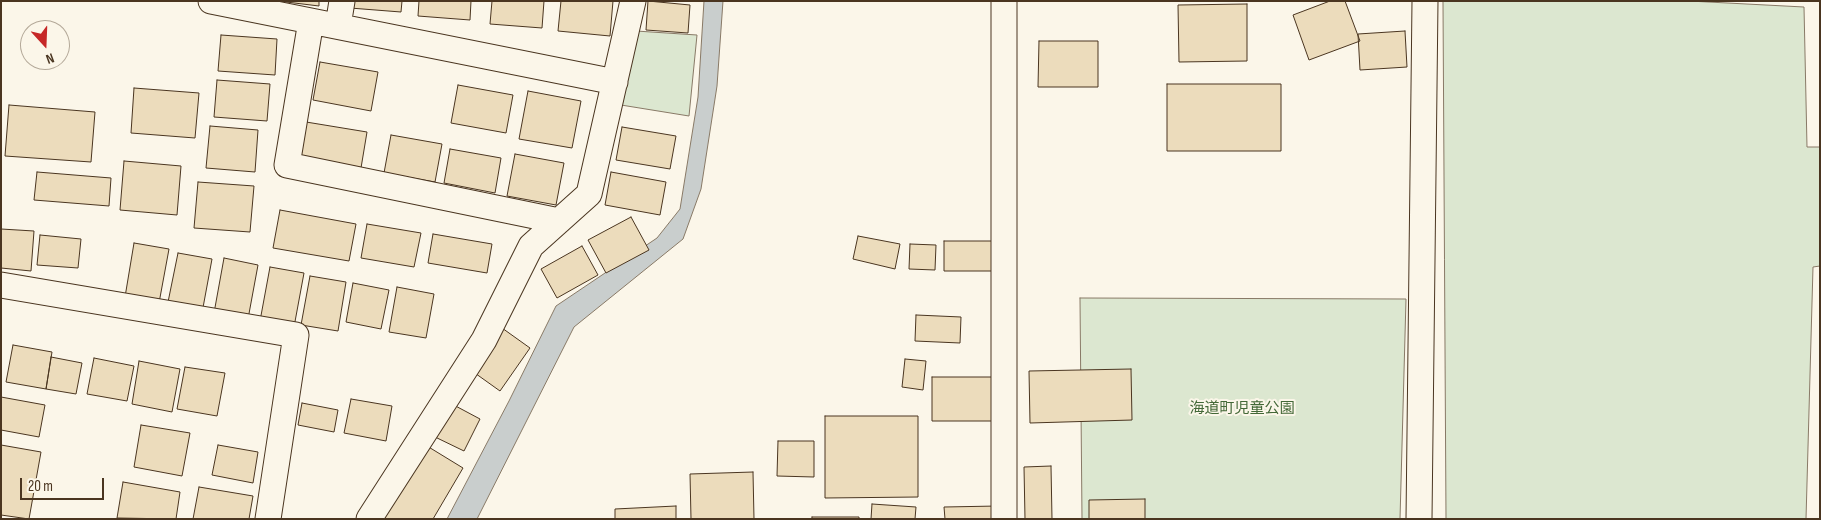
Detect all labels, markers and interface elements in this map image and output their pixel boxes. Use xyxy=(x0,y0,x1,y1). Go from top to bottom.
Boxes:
north arrow xyxy=(20,20,70,70)
text: N xyxy=(44,49,56,68)
park label: 海道町児童公園 xyxy=(1190,400,1294,418)
scale bar xyxy=(22,468,106,500)
text: 20 m xyxy=(28,477,53,496)

